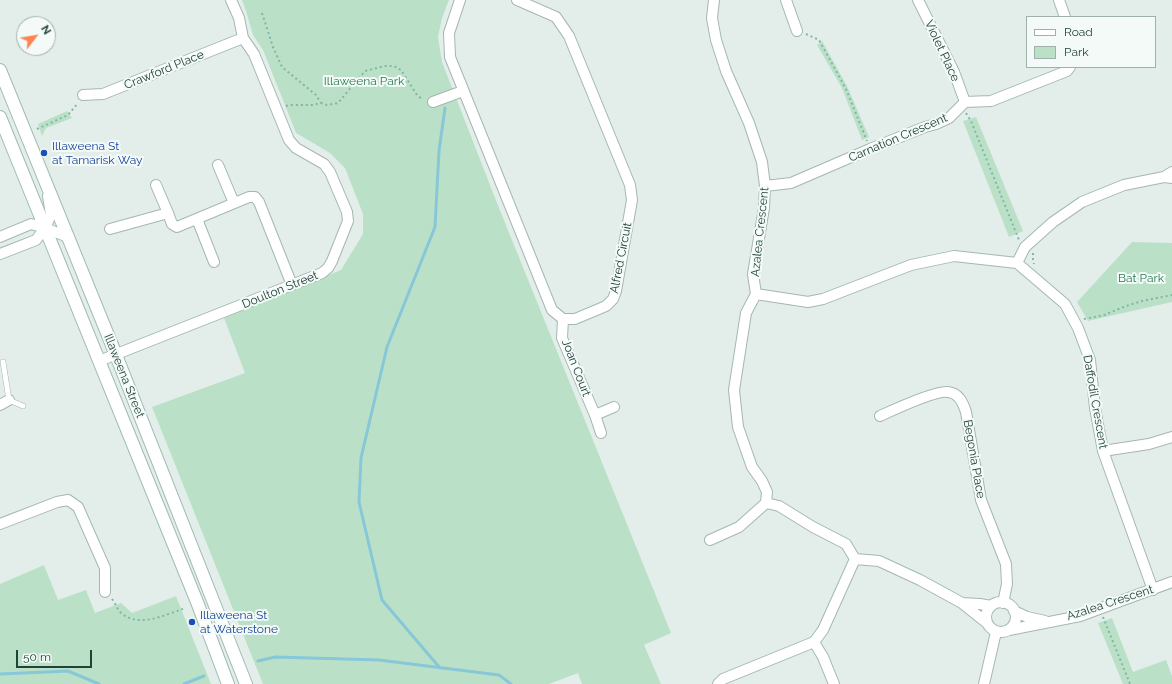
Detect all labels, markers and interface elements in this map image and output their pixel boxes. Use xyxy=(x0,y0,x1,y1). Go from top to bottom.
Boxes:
north arrow xyxy=(16,16,56,56)
legend xyxy=(1026,16,1156,68)
street label: Violet Place xyxy=(922,18,962,84)
text: N xyxy=(38,23,54,37)
text: Road xyxy=(1064,25,1093,39)
text: Park xyxy=(1064,45,1089,59)
street label: Crawford Place xyxy=(122,47,206,93)
park label: Illaweena Park xyxy=(324,74,404,88)
street label: Carnation Crescent xyxy=(846,111,950,165)
place label: Illaweena St at Tamarisk Way xyxy=(52,139,143,167)
marker: Illaweena St at Tamarisk Way xyxy=(39,148,49,158)
street label: Azalea Crescent xyxy=(748,186,772,278)
street label: Alfred Circuit xyxy=(607,221,635,295)
street label: Doulton Street xyxy=(240,268,320,312)
park label: Bat Park xyxy=(1118,271,1164,285)
street label: Illaweena Street xyxy=(101,332,147,420)
street label: Joan Court xyxy=(559,337,593,399)
street label: Daffodil Crescent xyxy=(1080,354,1110,450)
street label: Begonia Place xyxy=(960,419,988,499)
street label: Azalea Crescent xyxy=(1065,582,1155,624)
place label: Illaweena St at Waterstone xyxy=(200,608,278,636)
marker: Illaweena St at Waterstone xyxy=(187,617,197,627)
scale bar xyxy=(18,642,94,668)
text: 50 m xyxy=(23,650,51,664)

